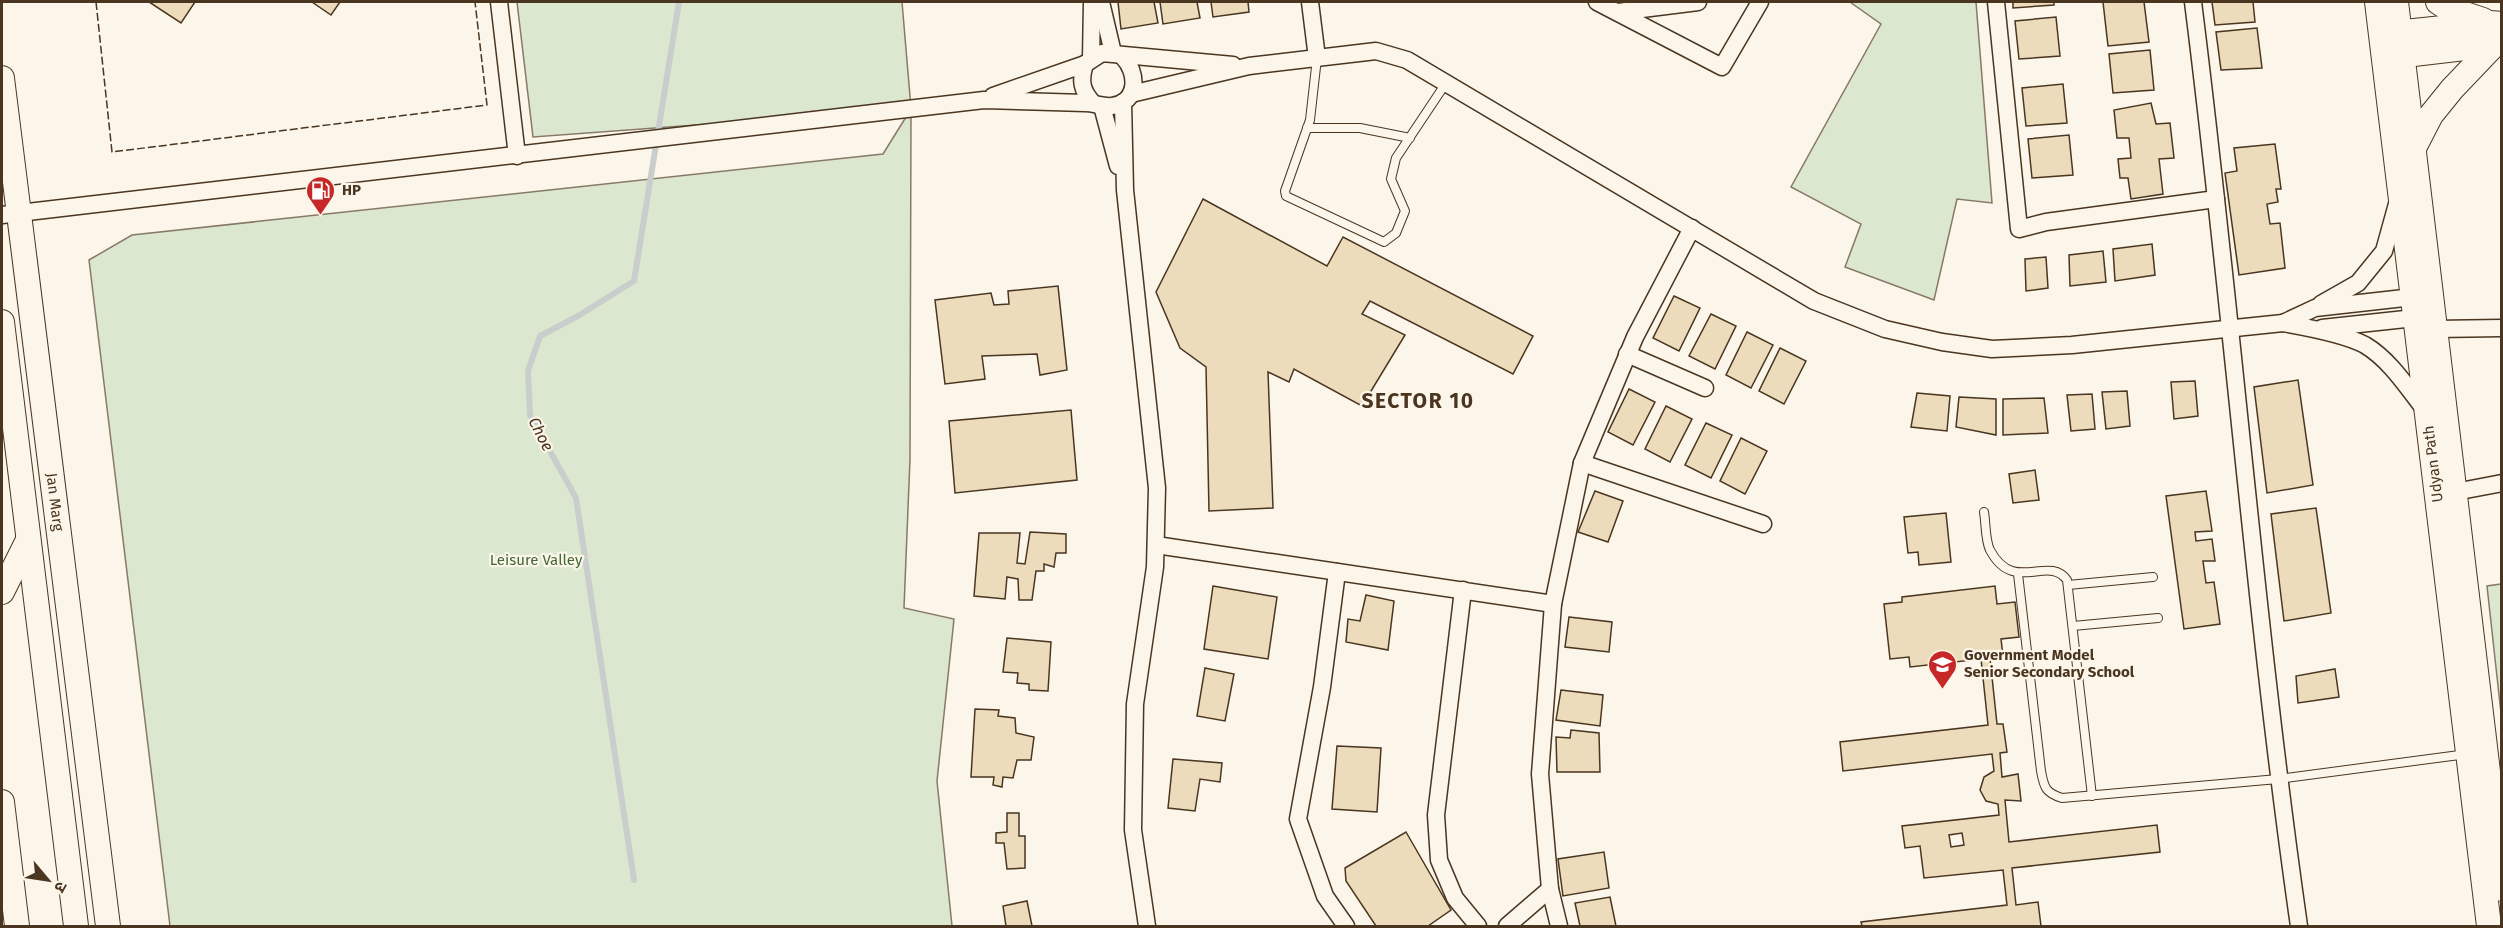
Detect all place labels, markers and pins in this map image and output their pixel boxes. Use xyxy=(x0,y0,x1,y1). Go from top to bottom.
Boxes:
fuel station icon: HP xyxy=(305,174,337,216)
place label: HP xyxy=(342,181,361,199)
place label: Government Model Senior Secondary School xyxy=(1964,646,2135,681)
school or university icon: Government Model Senior Secondary School xyxy=(1927,648,1959,690)

